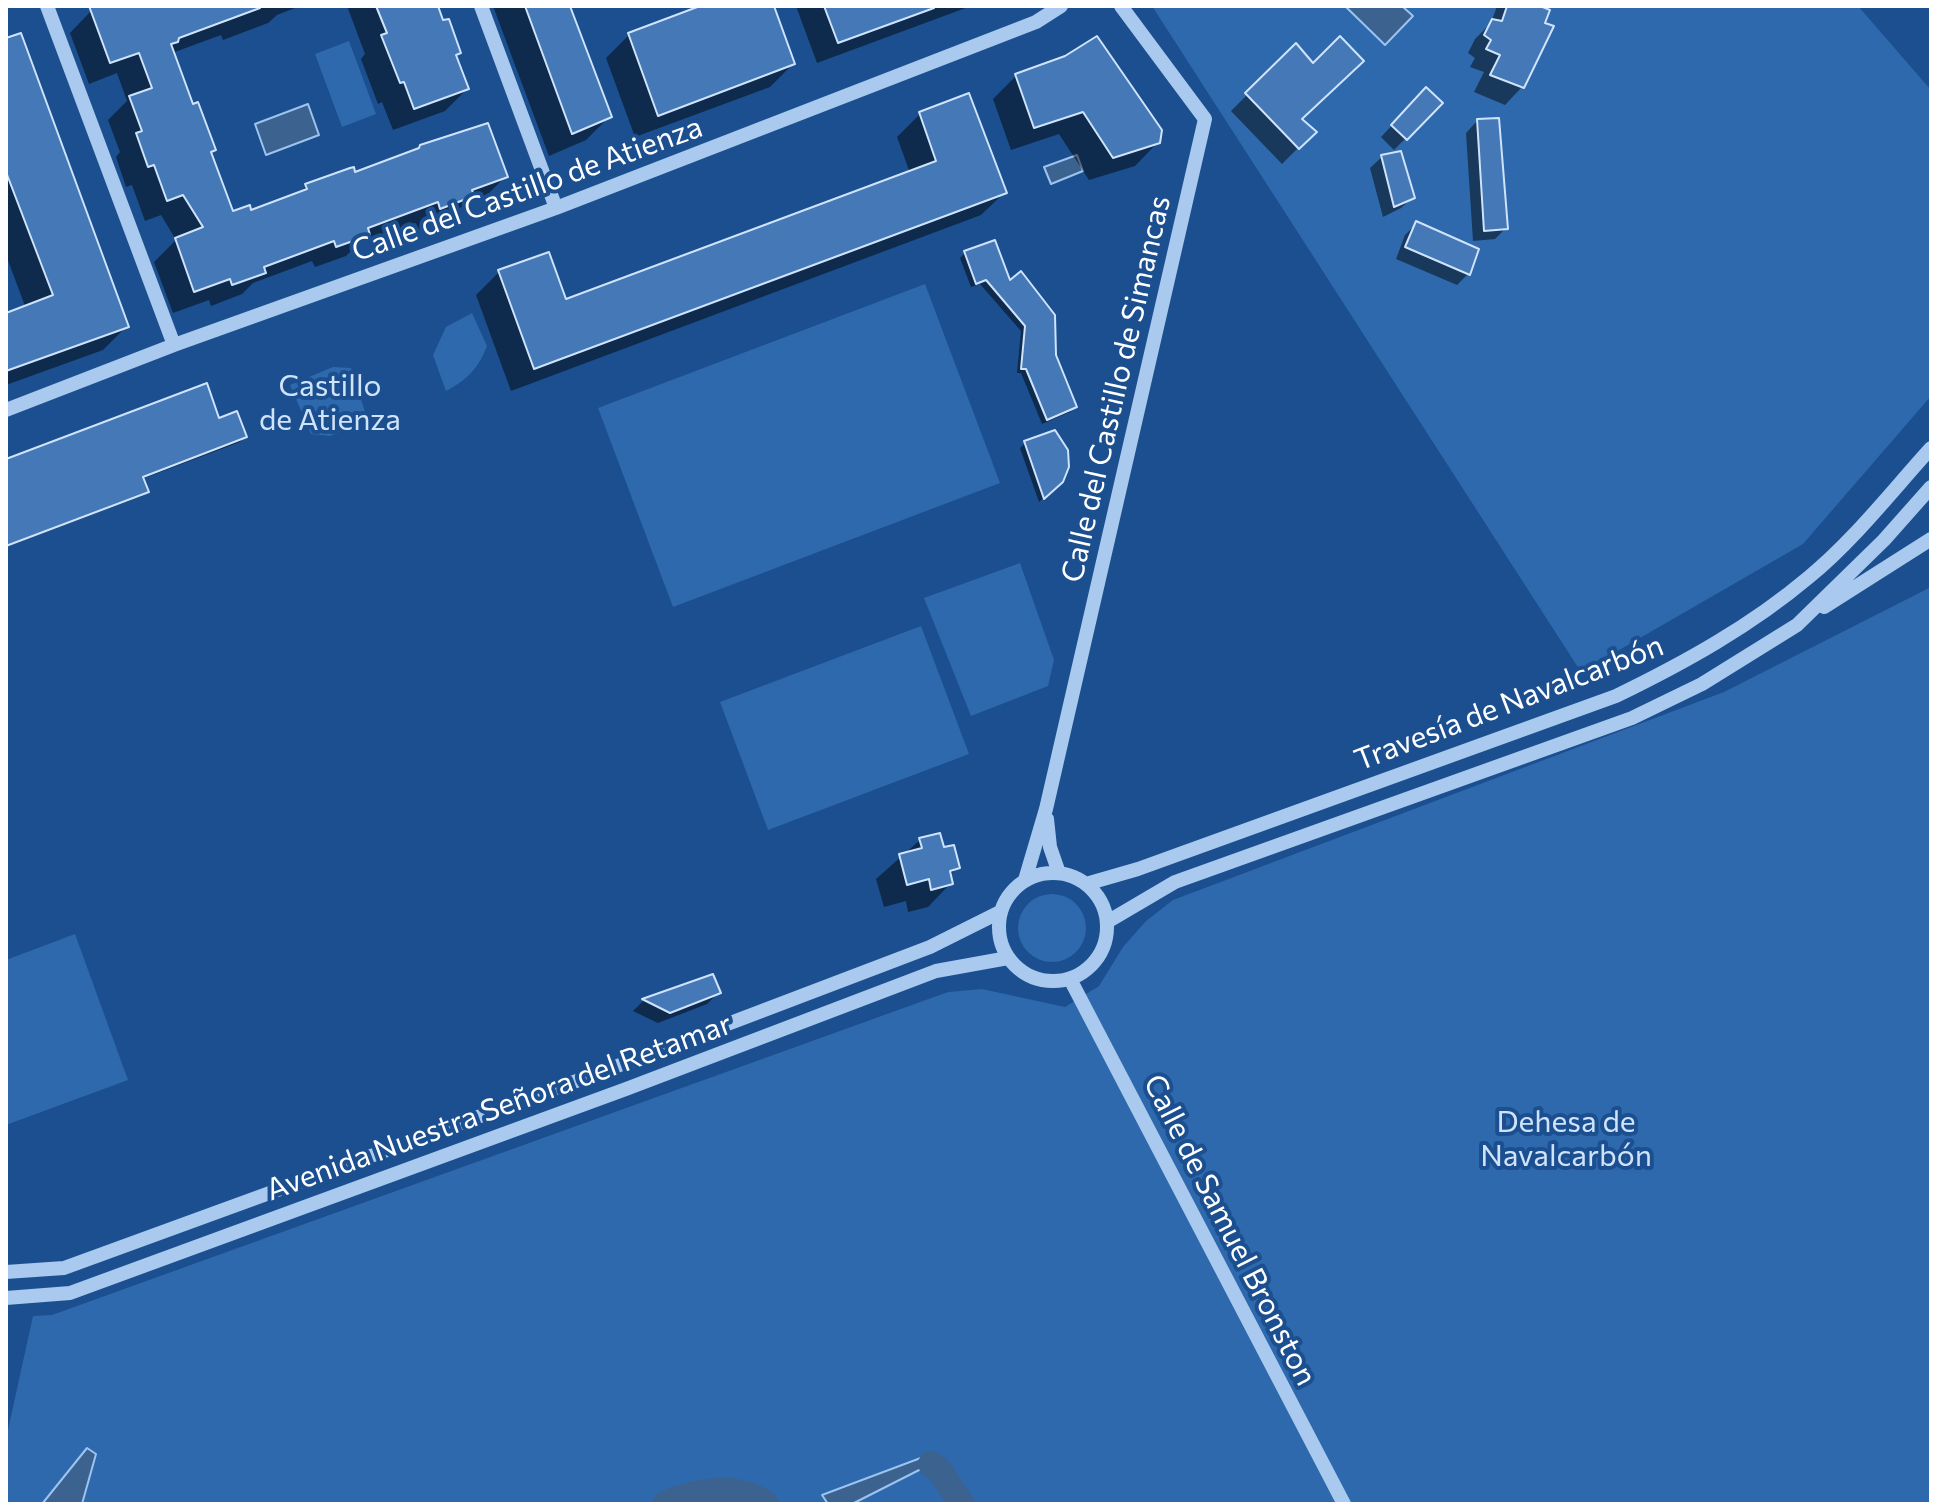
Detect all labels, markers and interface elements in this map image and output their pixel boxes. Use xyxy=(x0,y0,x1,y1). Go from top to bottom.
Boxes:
street label: Calle del Castillo de Atienza xyxy=(347,109,707,269)
street label: Calle del Castillo de Simancas xyxy=(1054,192,1178,586)
park label: Castillo de Atienza xyxy=(259,368,401,438)
street label: Travesía de Navalcarbón xyxy=(1350,627,1668,779)
street label: Avenida Nuestra Señora del Retamar xyxy=(261,1006,737,1208)
street label: Calle de Samuel Bronston xyxy=(1136,1069,1324,1391)
park label: Dehesa de Navalcarbón xyxy=(1480,1104,1652,1174)

